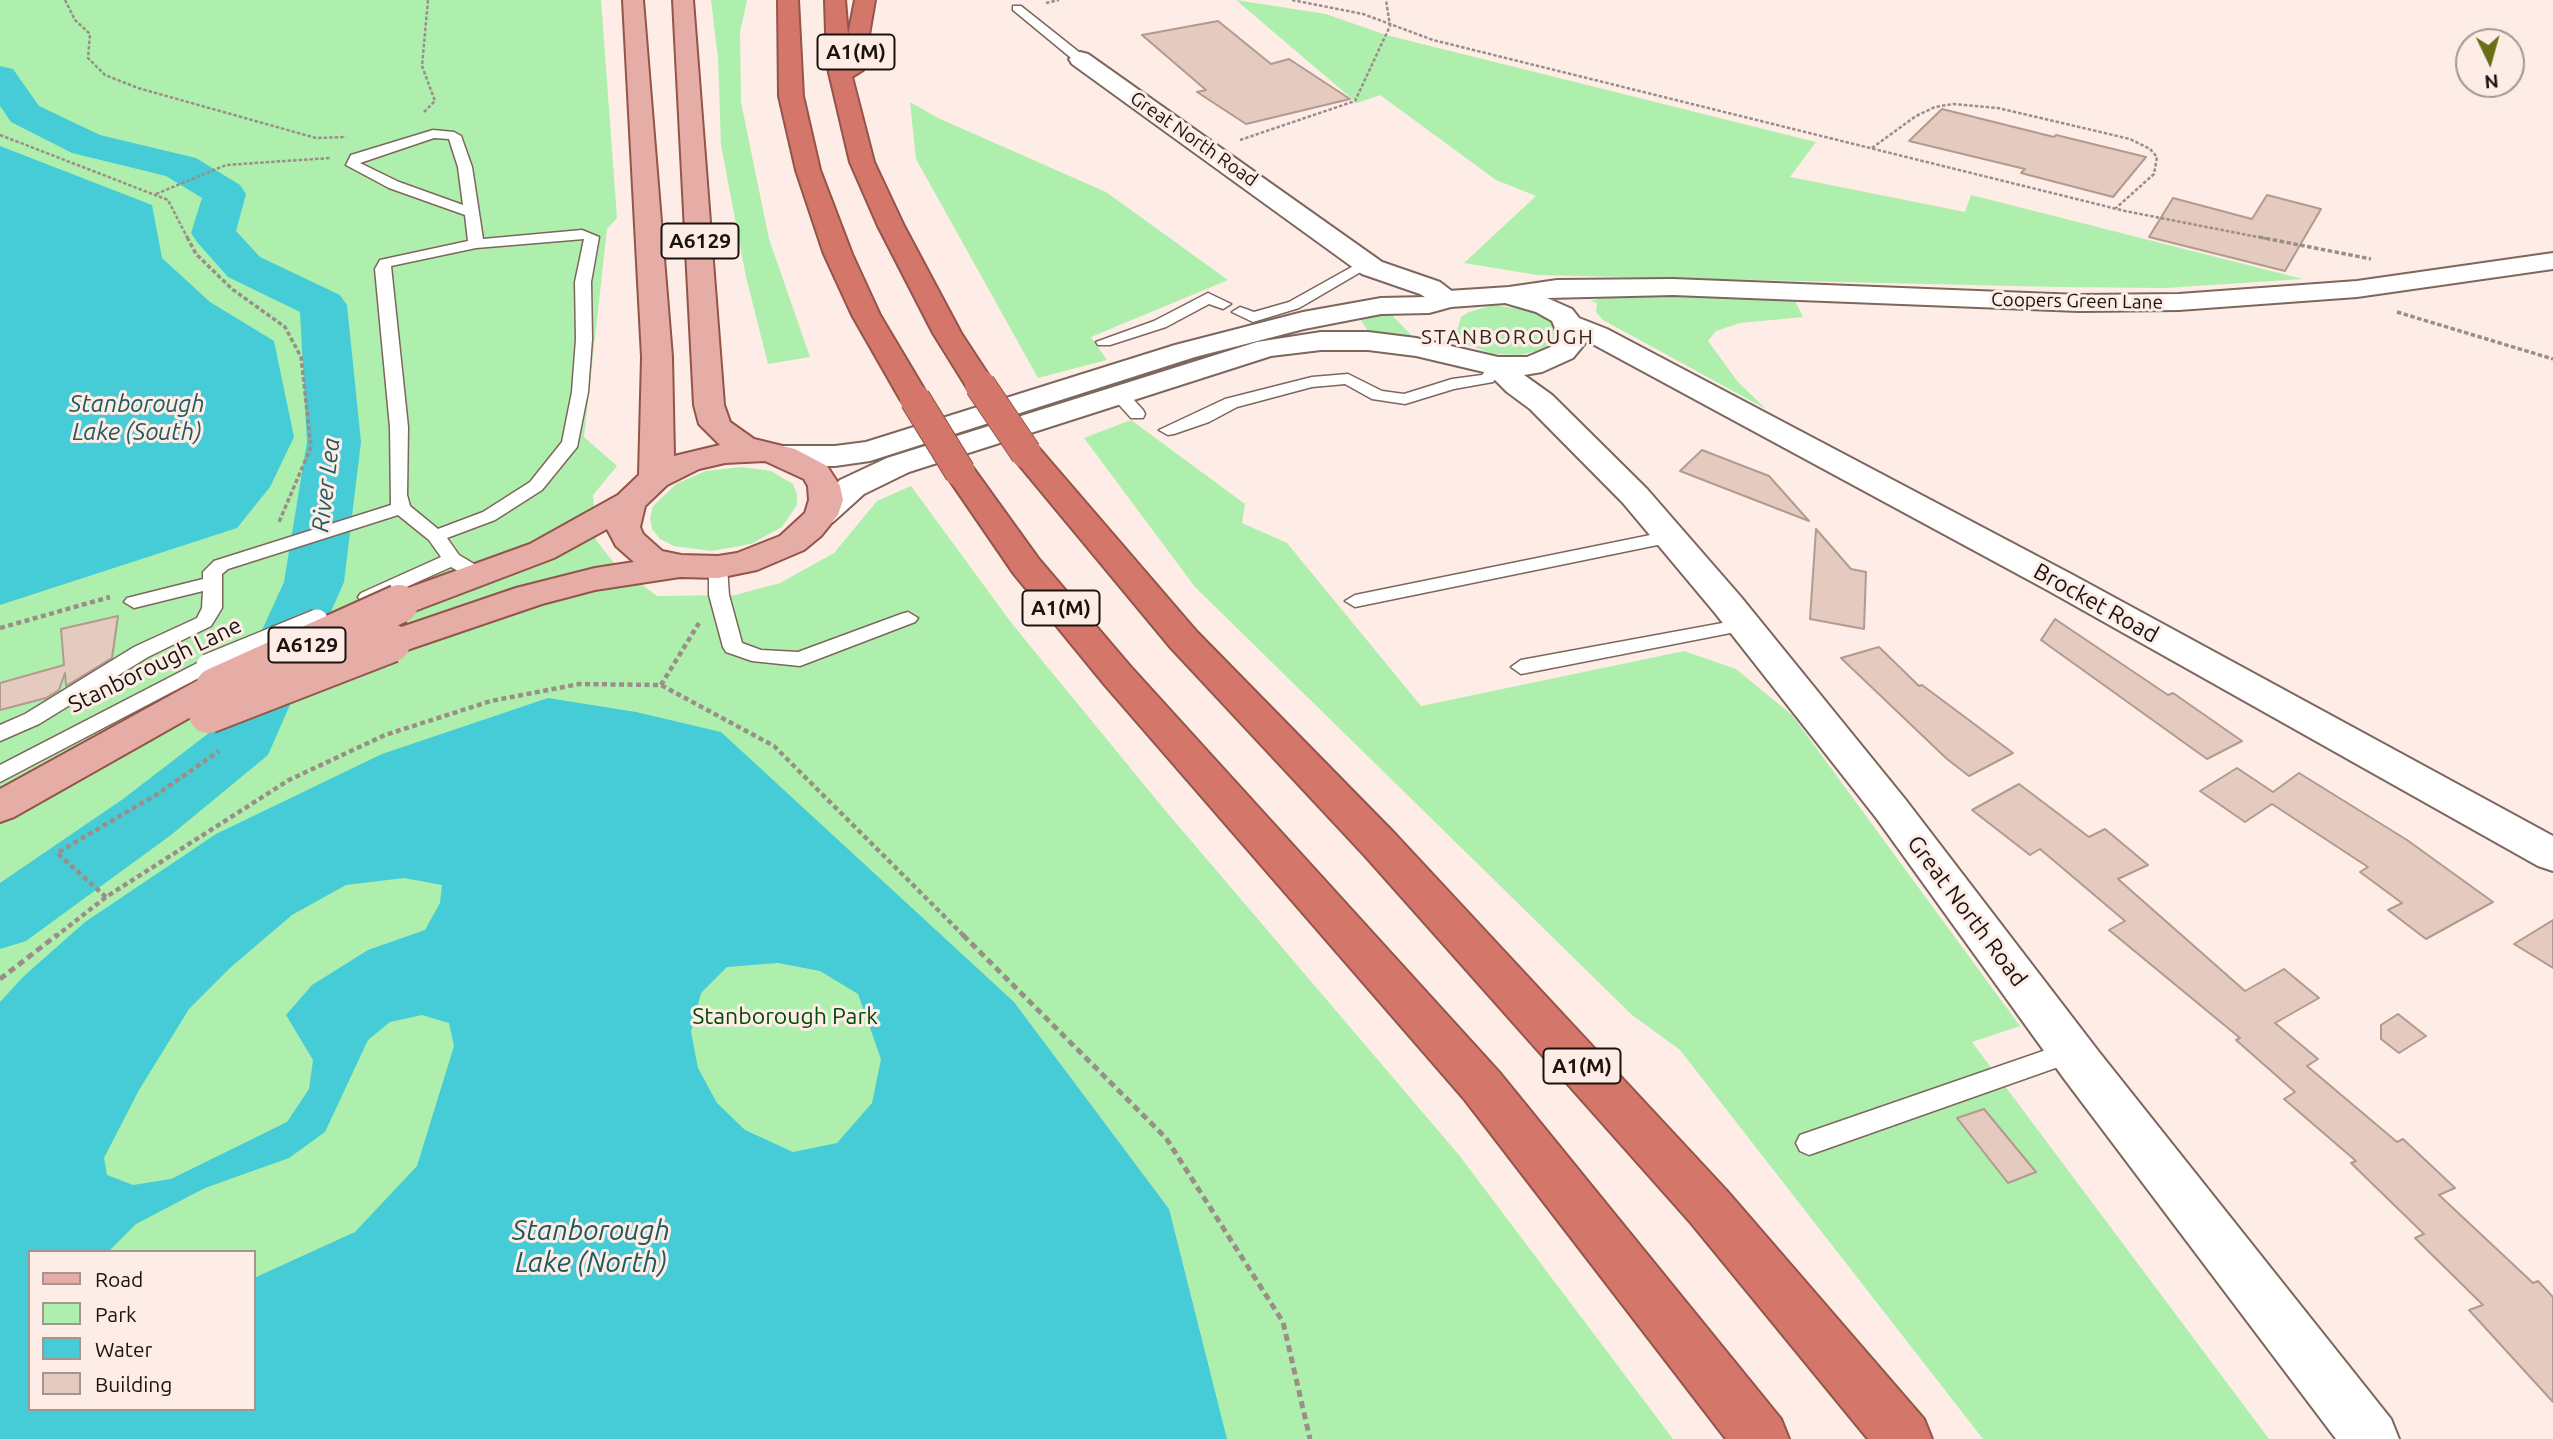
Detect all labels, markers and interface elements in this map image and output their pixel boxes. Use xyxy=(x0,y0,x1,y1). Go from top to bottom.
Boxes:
north arrow xyxy=(2455,28,2525,98)
road number: A1(M) xyxy=(818,34,894,70)
text: N xyxy=(2484,70,2500,94)
street label: Great North Road xyxy=(1126,87,1262,191)
road number: A6129 xyxy=(662,224,738,258)
street label: Coopers Green Lane xyxy=(1991,288,2163,314)
district label: STANBOROUGH xyxy=(1422,324,1594,350)
water label: Stanborough Lake (South) xyxy=(69,390,205,446)
water label: River Lea xyxy=(306,436,346,534)
street label: Brocket Road xyxy=(2029,557,2163,649)
road number: A1(M) xyxy=(1023,590,1100,626)
street label: Stanborough Lane xyxy=(64,611,246,719)
road number: A6129 xyxy=(268,628,346,662)
street label: Great North Road xyxy=(1901,830,2033,992)
park label: Stanborough Park xyxy=(692,1002,878,1030)
road number: A1(M) xyxy=(1544,1048,1620,1084)
water label: Stanborough Lake (North) xyxy=(512,1214,670,1280)
legend xyxy=(28,1250,256,1411)
text: Road xyxy=(95,1267,143,1291)
text: Park xyxy=(95,1302,137,1326)
text: Water xyxy=(95,1337,153,1361)
text: Building xyxy=(95,1372,172,1396)

